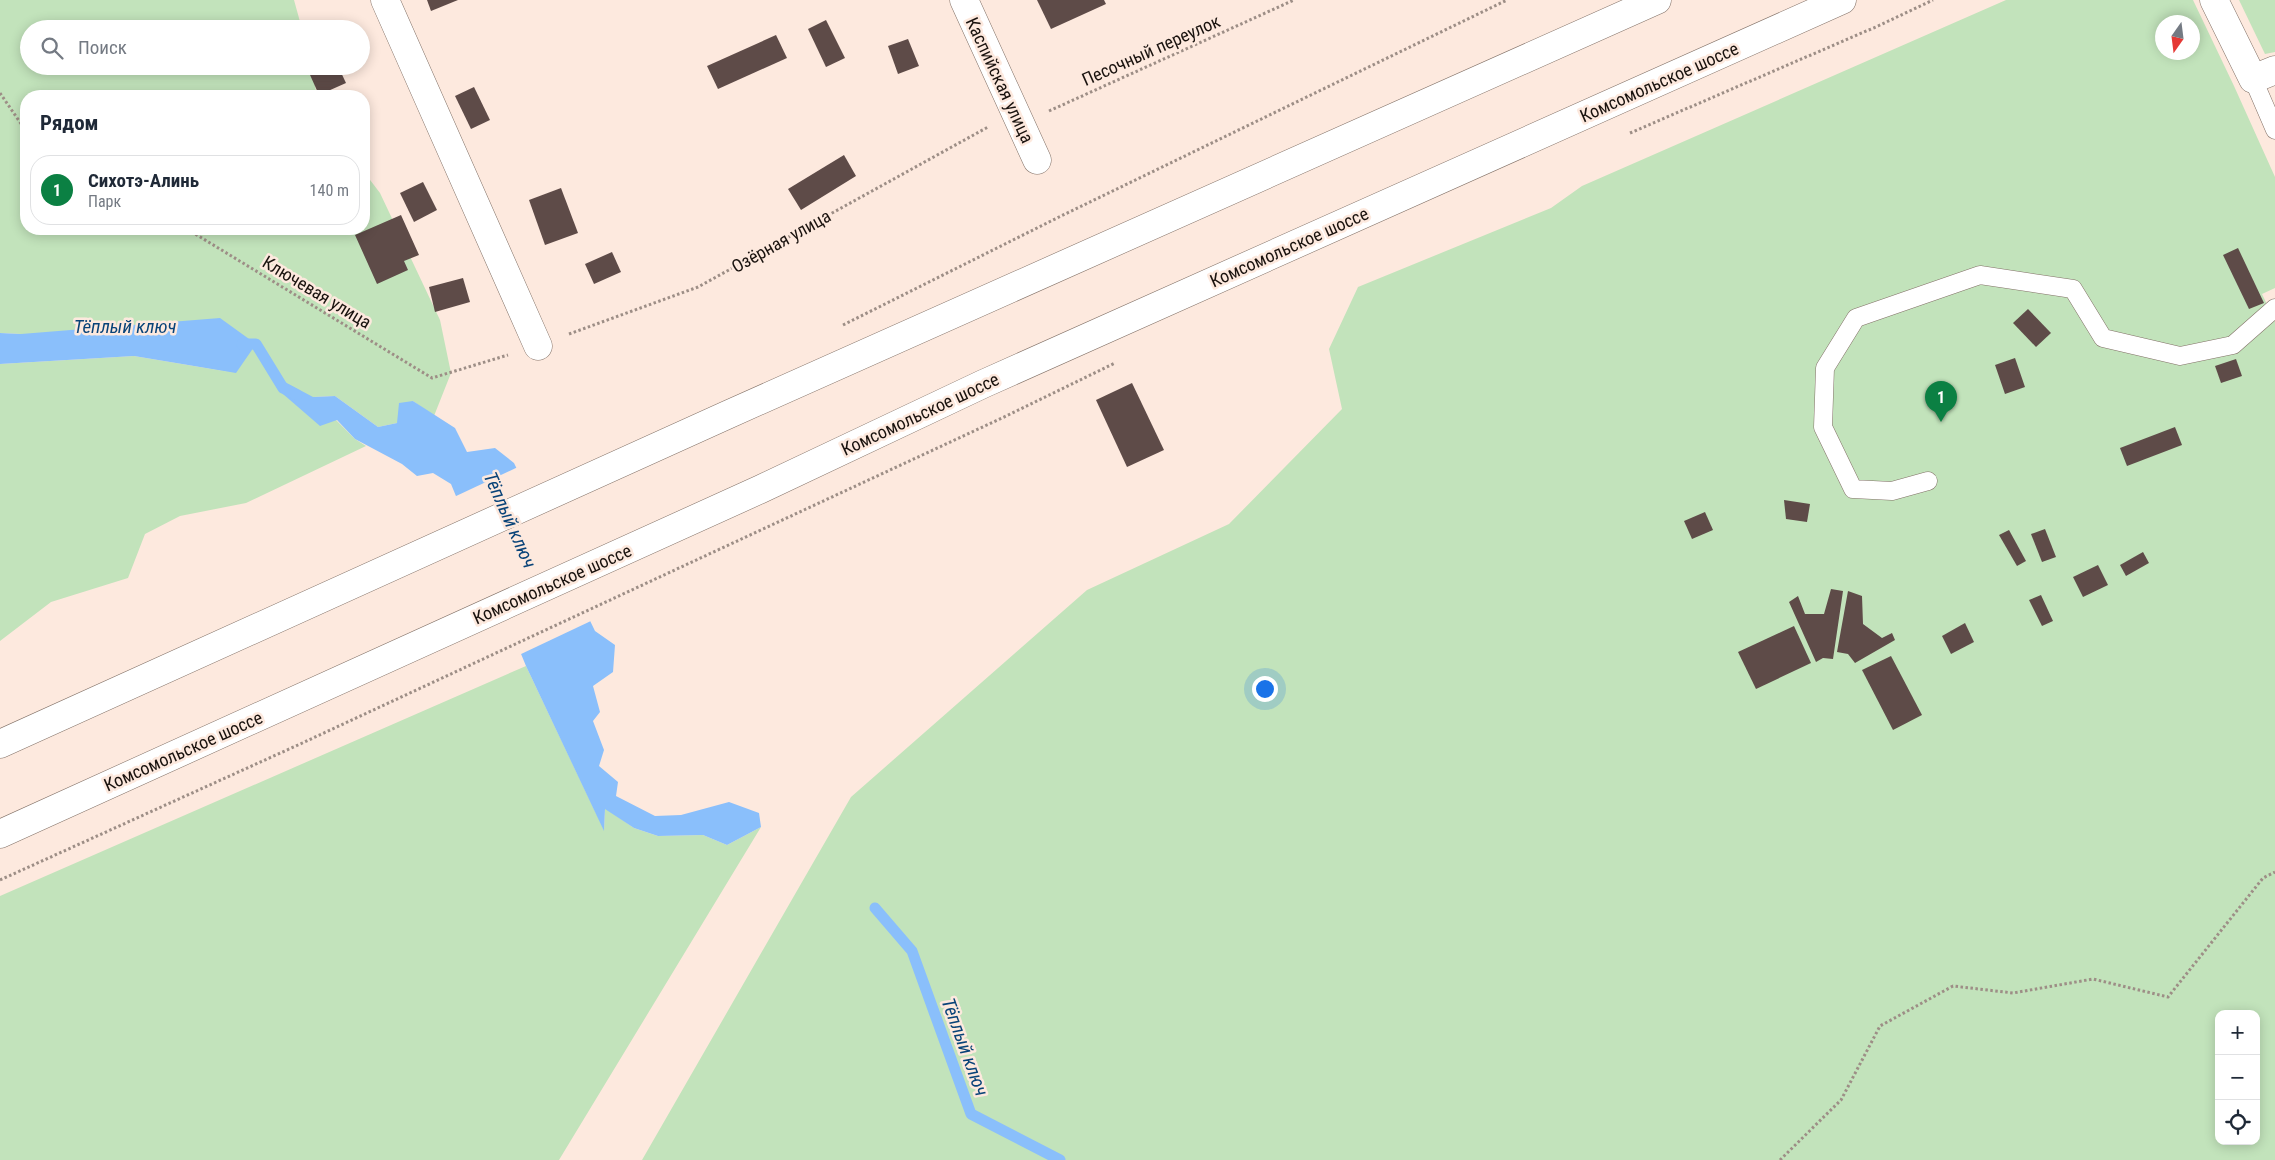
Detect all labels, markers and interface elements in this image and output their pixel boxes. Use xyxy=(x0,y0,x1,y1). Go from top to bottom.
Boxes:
street label: Песочный переулок xyxy=(1079,10,1224,90)
street label: Каспийская улица xyxy=(962,14,1038,146)
north arrow xyxy=(2155,15,2200,60)
search box xyxy=(20,20,370,75)
icon: search xyxy=(38,34,66,62)
text: Поиск xyxy=(78,36,127,59)
street label: Комсомольское шоссе xyxy=(1576,38,1742,126)
text: Рядом xyxy=(40,111,99,135)
text: Сихотэ-Алинь xyxy=(88,169,199,192)
text: 1 xyxy=(53,181,61,200)
text: 140 m xyxy=(310,181,349,200)
text: Парк xyxy=(88,192,121,211)
street label: Комсомольское шоссе xyxy=(1206,203,1372,291)
street label: Озёрная улица xyxy=(728,205,834,277)
street label: Ключевая улица xyxy=(259,251,375,333)
water label: Тёплый ключ xyxy=(74,315,176,338)
street label: Комсомольское шоссе xyxy=(838,368,1002,460)
pin: 1 xyxy=(1925,381,1957,422)
water label: Тёплый ключ xyxy=(479,468,541,572)
street label: Комсомольское шоссе xyxy=(469,540,635,628)
your location xyxy=(1252,676,1278,702)
street label: Комсомольское шоссе xyxy=(100,707,266,795)
water label: Тёплый ключ xyxy=(937,995,993,1099)
map controls xyxy=(2215,1010,2260,1145)
button: + xyxy=(2215,1010,2260,1055)
button: − xyxy=(2215,1055,2260,1100)
button: locate xyxy=(2215,1100,2260,1145)

